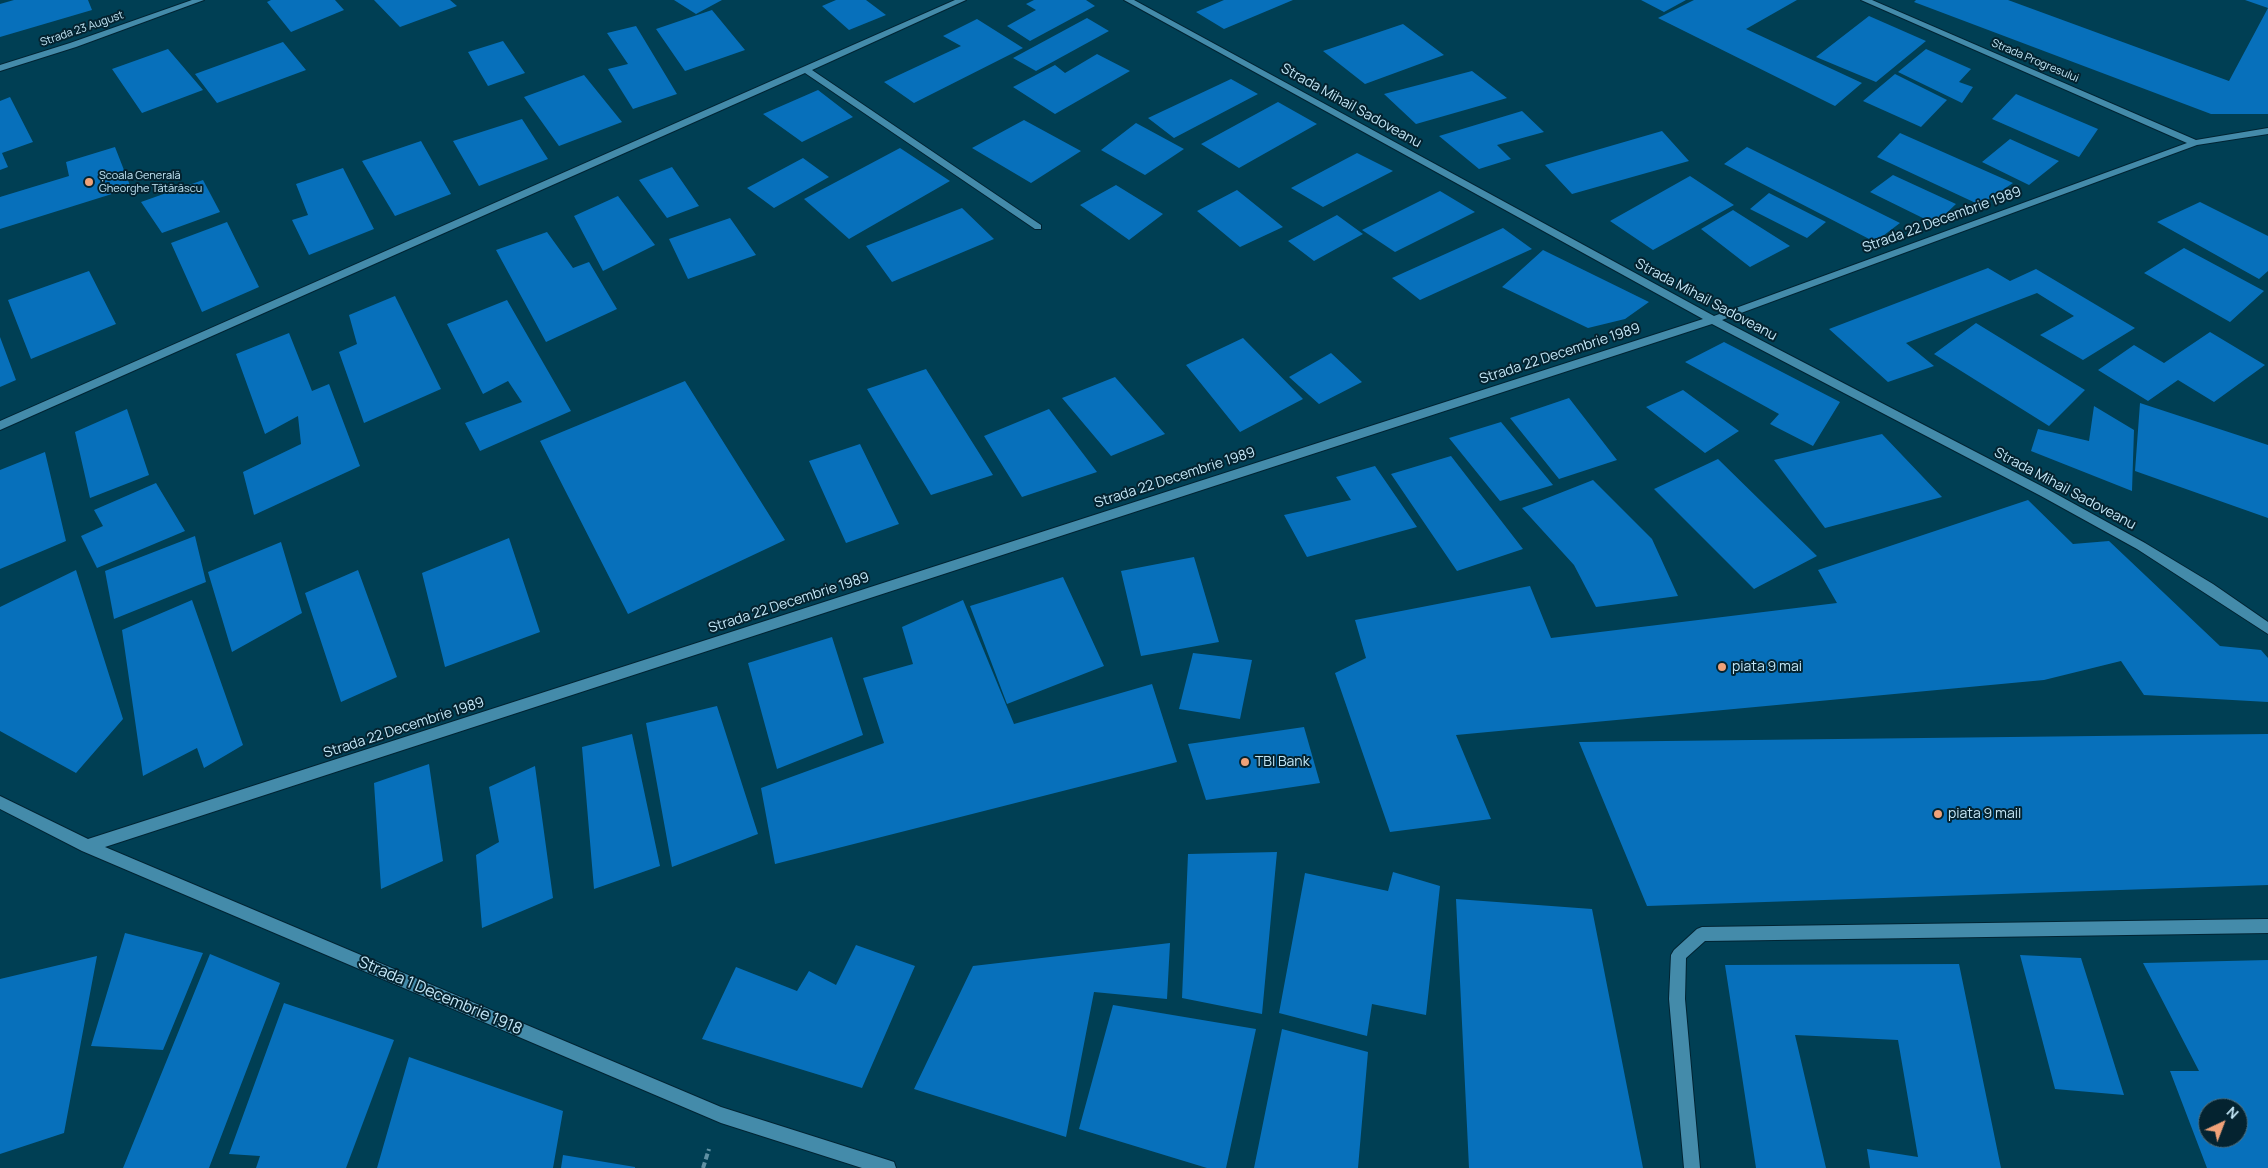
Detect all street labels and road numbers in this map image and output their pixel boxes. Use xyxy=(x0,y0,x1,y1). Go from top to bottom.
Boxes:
street label: Strada 23 August xyxy=(39,9,125,49)
street label: Strada Progresului xyxy=(1989,37,2081,85)
street label: Strada Mihail Sadoveanu xyxy=(1278,60,1424,152)
street label: Strada 22 Decembrie 1989 xyxy=(1860,183,2024,257)
street label: Strada Mihail Sadoveanu xyxy=(1632,255,1780,345)
street label: Strada 22 Decembrie 1989 xyxy=(1478,320,1642,388)
street label: Strada 22 Decembrie 1989 xyxy=(1093,444,1257,512)
street label: Strada Mihail Sadoveanu xyxy=(1991,444,2139,534)
street label: Strada 22 Decembrie 1989 xyxy=(707,569,871,637)
street label: Strada 22 Decembrie 1989 xyxy=(322,694,486,762)
street label: Strada 1 Decembrie 1918 xyxy=(355,953,525,1039)

